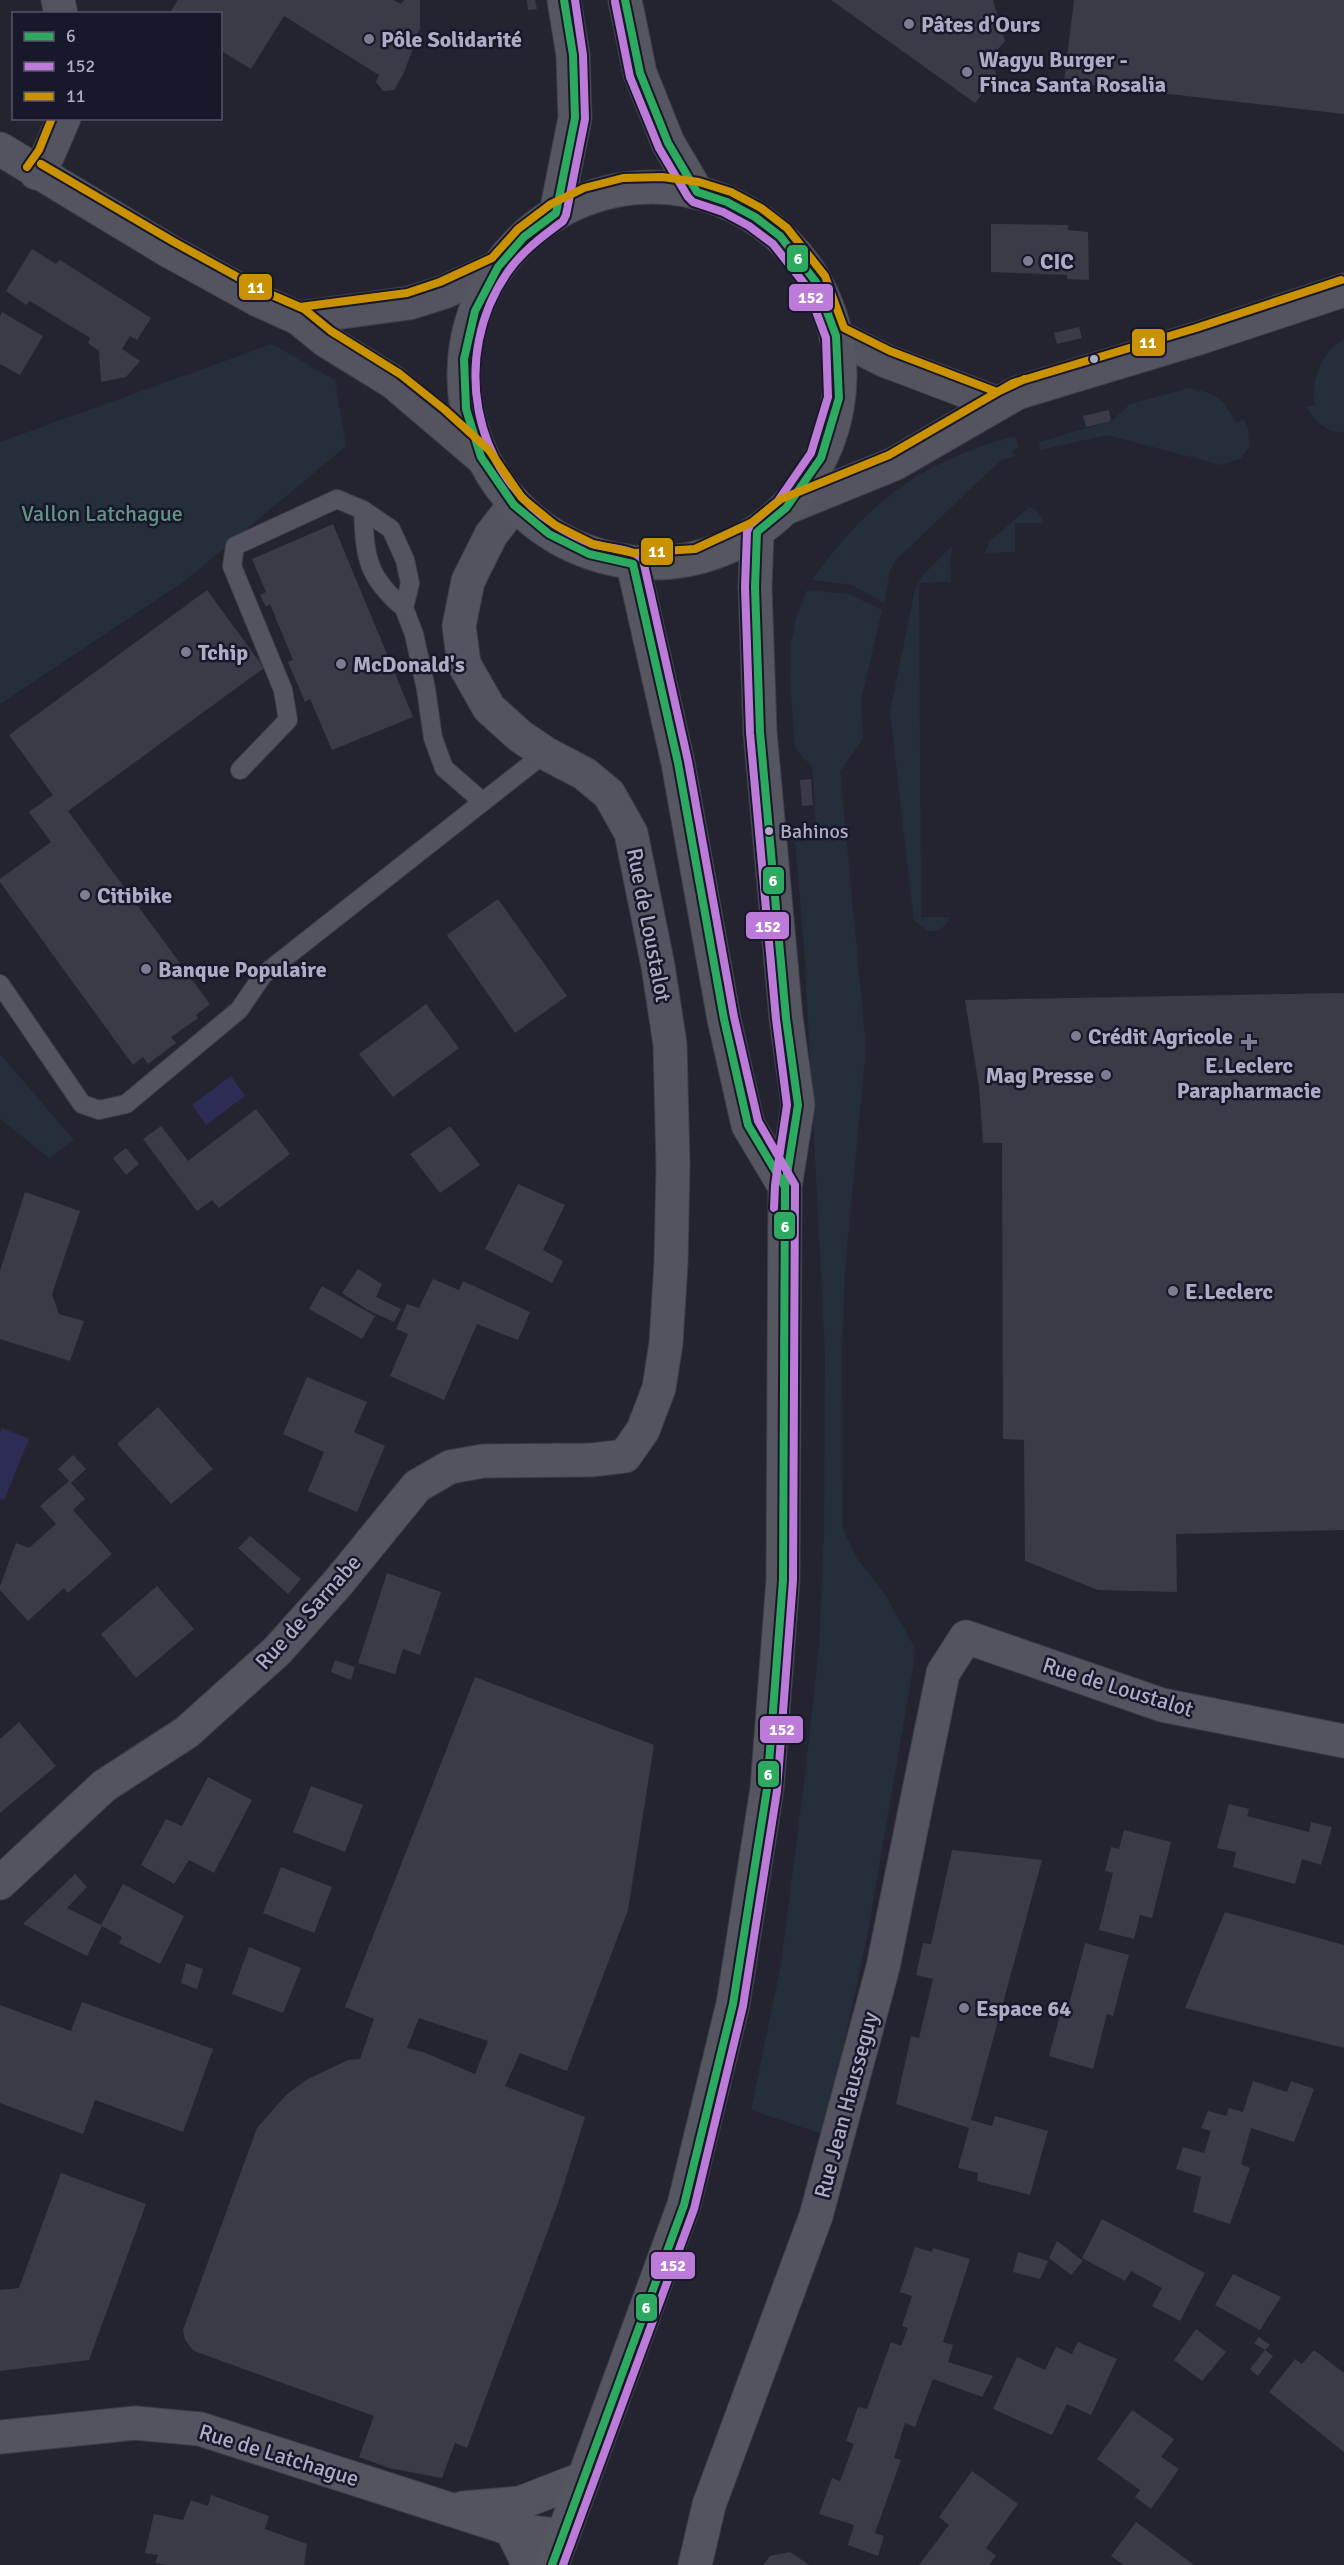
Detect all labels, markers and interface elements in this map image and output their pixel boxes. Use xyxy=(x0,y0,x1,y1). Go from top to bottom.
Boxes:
place label: Pâtes d'Ours xyxy=(921,11,1041,38)
legend xyxy=(12,12,222,120)
marker: Pâtes d'Ours xyxy=(902,17,916,31)
text: 6 xyxy=(66,25,76,47)
place label: Pôle Solidarité xyxy=(381,26,522,53)
marker: Pôle Solidarité xyxy=(362,32,376,46)
place label: Wagyu Burger - Finca Santa Rosalia xyxy=(979,46,1166,98)
text: 152 xyxy=(66,55,95,77)
marker: Wagyu Burger - Finca Santa Rosalia xyxy=(960,65,974,79)
text: 11 xyxy=(66,85,85,107)
line badge: 6 xyxy=(786,244,809,273)
place label: CIC xyxy=(1040,248,1074,275)
text: 6 xyxy=(794,249,803,269)
marker: CIC xyxy=(1021,254,1035,268)
line badge: 11 xyxy=(238,273,273,301)
text: 11 xyxy=(247,278,265,298)
line badge: 152 xyxy=(788,283,834,312)
text: 152 xyxy=(798,288,824,308)
line badge: 11 xyxy=(1131,328,1166,357)
text: 11 xyxy=(1139,333,1157,353)
unlabelled marker xyxy=(1088,353,1100,365)
park label: Vallon Latchague xyxy=(21,500,183,527)
line badge: 11 xyxy=(640,537,674,566)
text: 11 xyxy=(648,542,666,562)
place label: Tchip xyxy=(198,639,248,666)
marker: Tchip xyxy=(179,645,193,659)
place label: McDonald's xyxy=(353,651,465,678)
marker: McDonald's xyxy=(334,657,348,671)
place label: Bahinos xyxy=(780,819,849,844)
marker: Bahinos xyxy=(763,825,775,837)
street label: Rue de Loustalot xyxy=(621,846,677,1004)
line badge: 6 xyxy=(762,866,785,895)
text: 6 xyxy=(769,871,778,891)
place label: Citibike xyxy=(97,882,172,909)
marker: Citibike xyxy=(78,888,92,902)
line badge: 152 xyxy=(745,911,790,940)
text: 152 xyxy=(755,917,781,937)
place label: Banque Populaire xyxy=(158,956,327,983)
marker: Banque Populaire xyxy=(139,962,153,976)
place label: Crédit Agricole xyxy=(1088,1023,1233,1050)
marker: Crédit Agricole xyxy=(1069,1029,1083,1043)
marker: E.Leclerc Parapharmacie xyxy=(1242,1035,1256,1049)
place label: E.Leclerc Parapharmacie xyxy=(1177,1052,1321,1104)
place label: Mag Presse xyxy=(985,1062,1094,1089)
marker: Mag Presse xyxy=(1099,1068,1113,1082)
line badge: 6 xyxy=(773,1211,796,1240)
text: 6 xyxy=(781,1217,790,1237)
place label: E.Leclerc xyxy=(1185,1278,1273,1305)
marker: E.Leclerc xyxy=(1166,1284,1180,1298)
street label: Rue de Sarnabe xyxy=(249,1549,367,1675)
street label: Rue de Loustalot xyxy=(1039,1651,1197,1723)
line badge: 152 xyxy=(759,1715,804,1744)
text: 152 xyxy=(769,1720,795,1740)
line badge: 6 xyxy=(757,1760,780,1788)
text: 6 xyxy=(764,1765,773,1785)
place label: Espace 64 xyxy=(976,1995,1071,2022)
marker: Espace 64 xyxy=(957,2001,971,2015)
street label: Rue Jean Hausseguy xyxy=(808,2008,884,2201)
line badge: 152 xyxy=(650,2251,696,2280)
text: 152 xyxy=(660,2256,686,2276)
line badge: 6 xyxy=(635,2293,658,2322)
text: 6 xyxy=(642,2298,651,2318)
street label: Rue de Latchague xyxy=(196,2418,362,2492)

